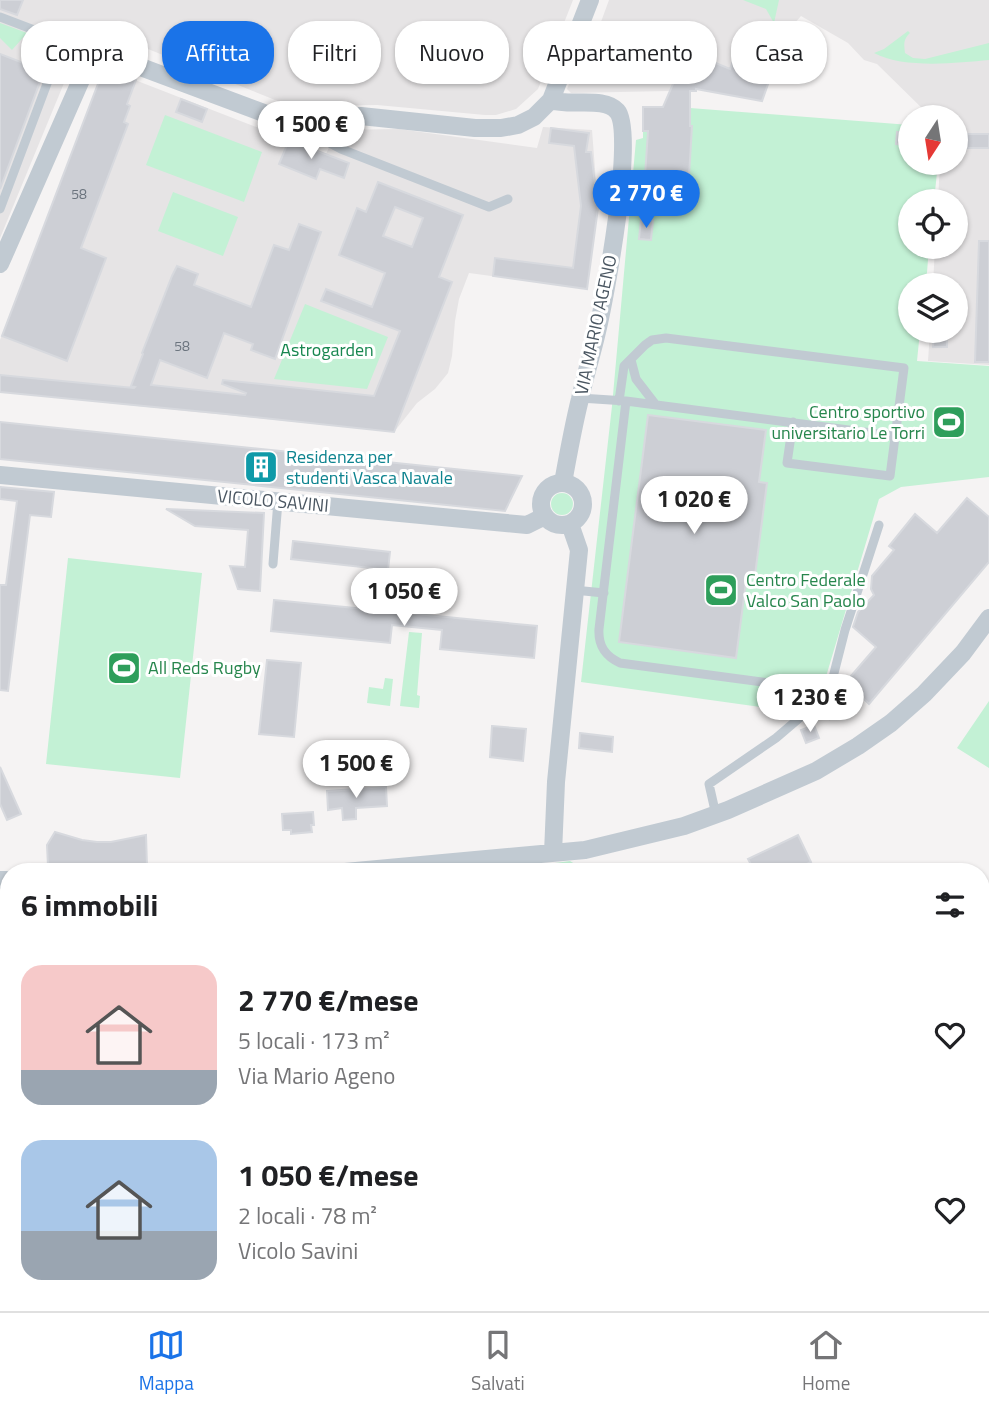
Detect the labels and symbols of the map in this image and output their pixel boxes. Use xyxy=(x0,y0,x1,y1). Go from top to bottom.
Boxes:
pin: 1 500 € xyxy=(246,102,376,161)
north arrow xyxy=(898,105,968,175)
pin: 2 770 € xyxy=(581,170,711,230)
house number: 58 xyxy=(71,183,87,204)
street label: VIA MARIO AGENO xyxy=(568,252,624,397)
house number: 58 xyxy=(174,335,190,356)
park label: Astrogarden xyxy=(280,336,374,363)
place label: Centro sportivo universitario Le Torri xyxy=(771,398,925,446)
sports icon: Centro sportivo universitario Le Torri xyxy=(930,403,968,441)
place label: Residenza per studenti Vasca Navale xyxy=(286,443,453,491)
building icon: Residenza per studenti Vasca Navale xyxy=(242,448,280,486)
pin: 1 020 € xyxy=(629,476,759,536)
street label: VICOLO SAVINI xyxy=(216,482,330,519)
place label: Centro Federale Valco San Paolo xyxy=(746,566,866,614)
pin: 1 050 € xyxy=(339,568,469,628)
sports icon: Centro Federale Valco San Paolo xyxy=(702,571,740,609)
sports icon: All Reds Rugby xyxy=(105,649,143,687)
place label: All Reds Rugby xyxy=(148,654,261,681)
pin: 1 230 € xyxy=(745,674,875,734)
pin: 1 500 € xyxy=(291,740,421,800)

